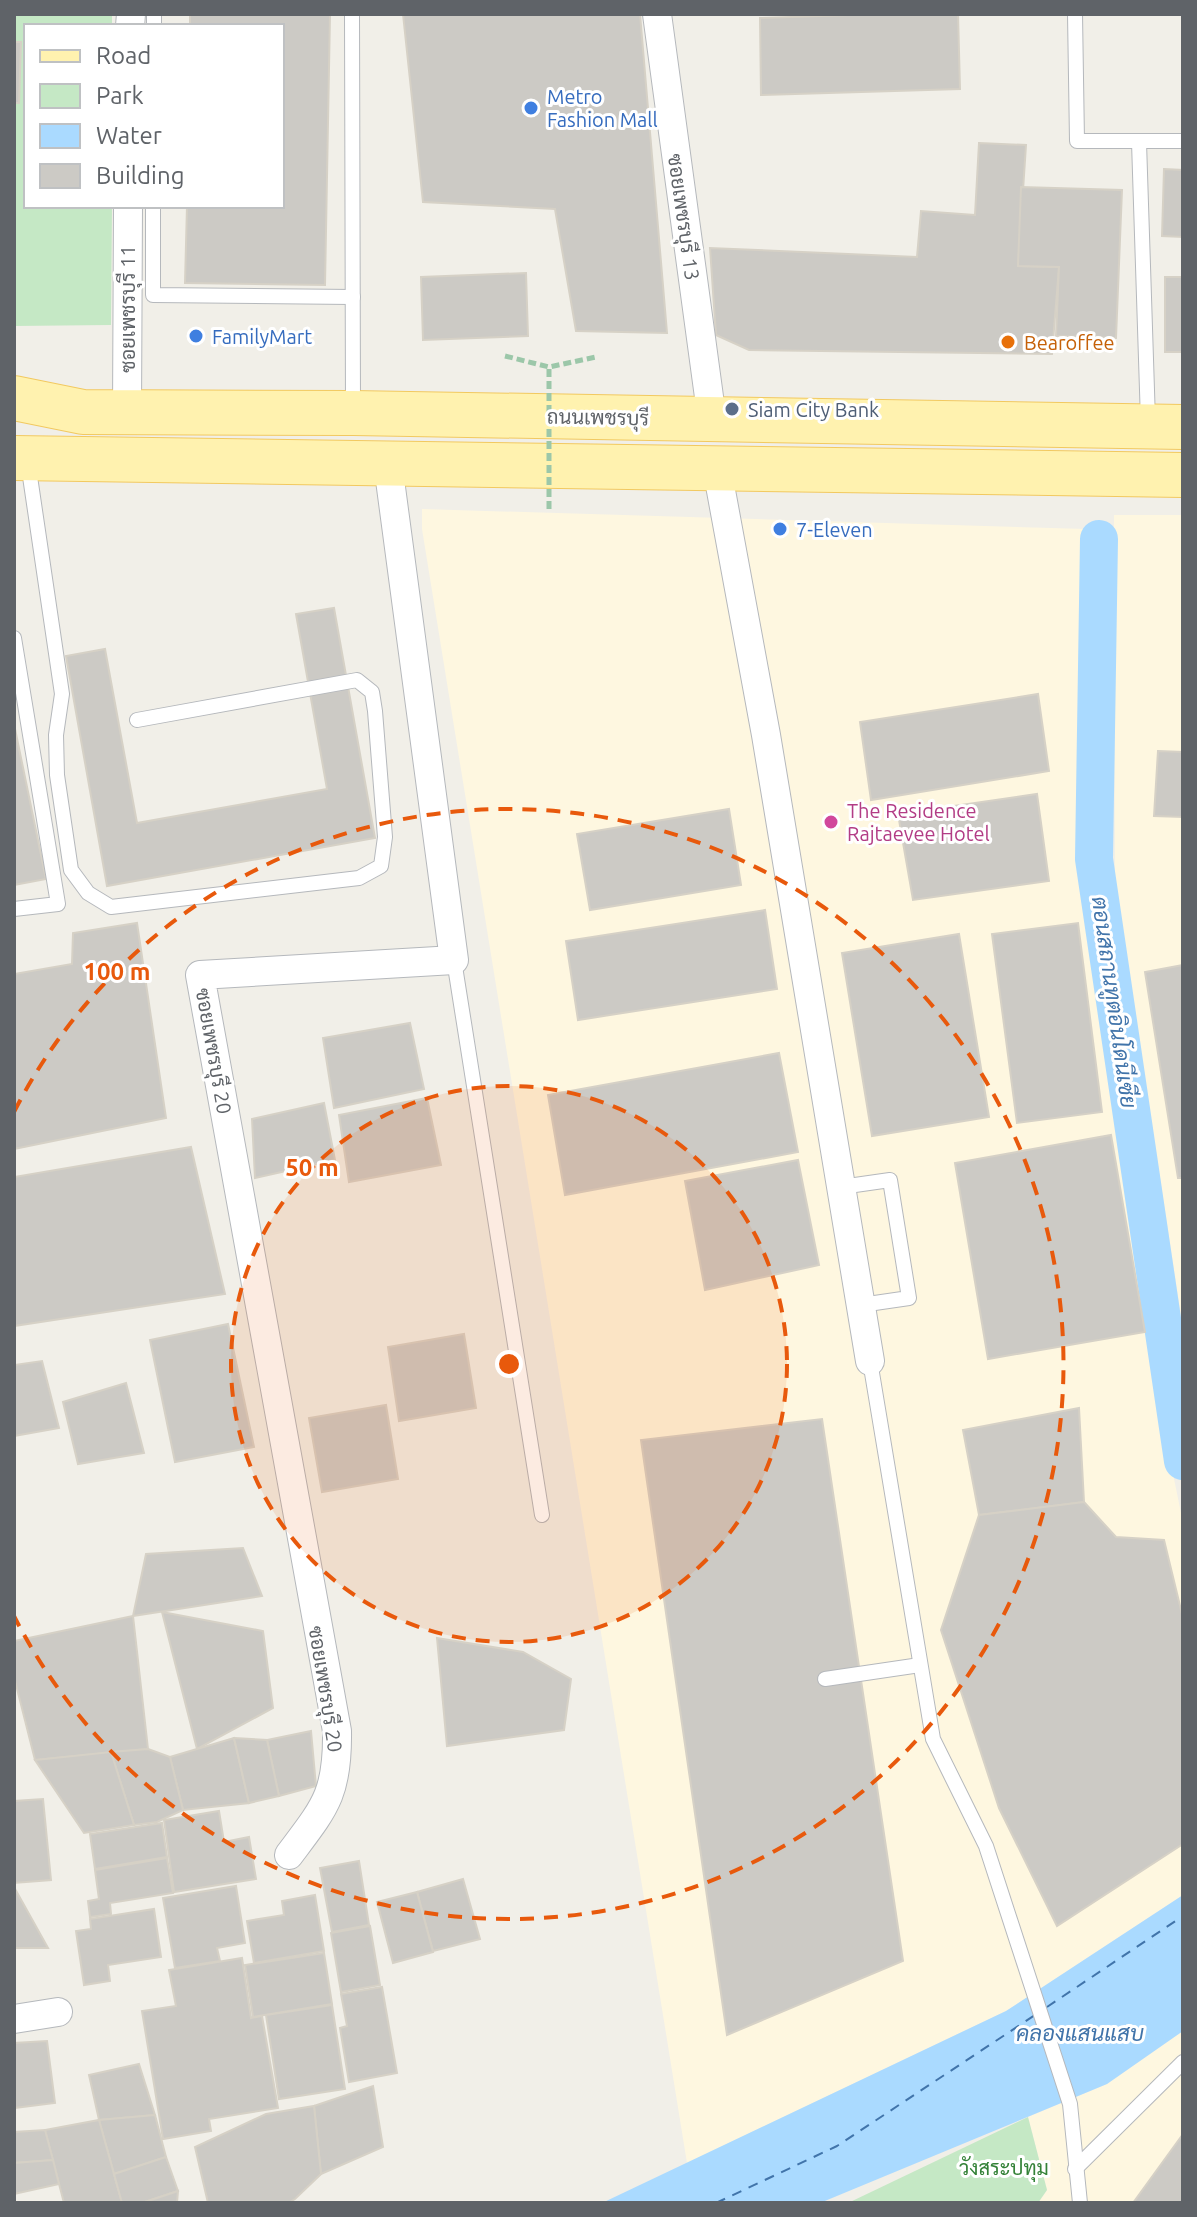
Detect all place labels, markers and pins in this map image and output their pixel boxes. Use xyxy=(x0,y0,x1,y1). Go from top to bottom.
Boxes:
place label: Metro Fashion Mall xyxy=(547,85,658,131)
marker: Metro Fashion Mall xyxy=(522,99,540,117)
place label: FamilyMart xyxy=(212,325,312,348)
marker: FamilyMart xyxy=(187,327,205,345)
place label: Bearoffee xyxy=(1024,331,1115,354)
marker: Bearoffee xyxy=(999,333,1017,351)
place label: Siam City Bank xyxy=(748,398,879,421)
marker: Siam City Bank xyxy=(723,400,741,418)
place label: 7-Eleven xyxy=(796,518,873,541)
marker: 7-Eleven xyxy=(771,520,789,538)
place label: The Residence Rajtaevee Hotel xyxy=(847,799,990,845)
marker: The Residence Rajtaevee Hotel xyxy=(822,813,840,831)
centre of rings xyxy=(495,1350,523,1378)

